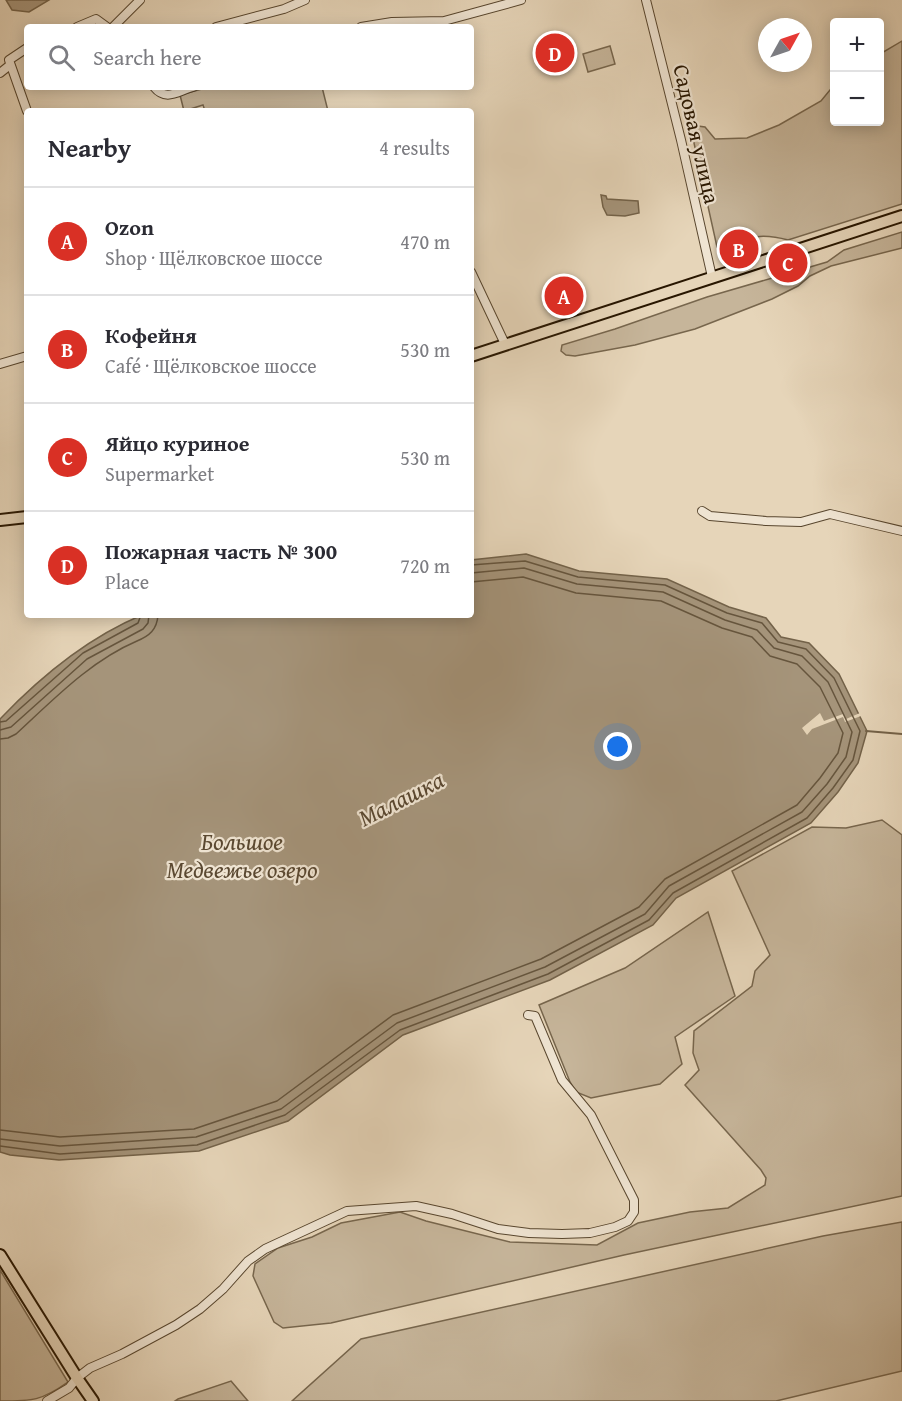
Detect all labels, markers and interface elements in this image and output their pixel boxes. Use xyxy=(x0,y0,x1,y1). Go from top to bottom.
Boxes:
north arrow xyxy=(758,18,812,72)
map controls xyxy=(830,18,884,126)
button: + xyxy=(830,18,884,72)
search box xyxy=(24,24,474,90)
pin: D xyxy=(536,31,574,76)
icon: search xyxy=(45,41,78,74)
text: Search here xyxy=(93,41,202,73)
street label: Садовая улица xyxy=(665,61,729,207)
button: − xyxy=(830,72,884,126)
text: Nearby xyxy=(48,128,131,167)
text: 4 results xyxy=(379,133,450,162)
text: Ozon xyxy=(105,211,154,243)
pin: B xyxy=(720,226,758,272)
text: A xyxy=(61,227,74,256)
text: 470 m xyxy=(400,227,450,256)
pin: C xyxy=(768,240,808,286)
text: Shop · Щёлковское шоссе xyxy=(105,243,323,272)
pin: A xyxy=(544,274,584,318)
text: Кофейня xyxy=(105,319,197,351)
text: B xyxy=(61,335,74,364)
text: 530 m xyxy=(400,335,450,364)
text: Café · Щёлковское шоссе xyxy=(105,351,317,380)
text: Яйцо куриное xyxy=(105,427,250,459)
text: C xyxy=(62,443,73,472)
text: 530 m xyxy=(400,443,450,472)
text: Supermarket xyxy=(105,459,214,488)
text: Пожарная часть № 300 xyxy=(105,535,337,567)
text: D xyxy=(61,551,74,580)
text: 720 m xyxy=(400,551,450,580)
text: Place xyxy=(105,567,149,596)
your location xyxy=(603,732,632,761)
water label: Малашка xyxy=(352,762,450,835)
water label: Большое Медвежье озеро xyxy=(166,824,318,887)

